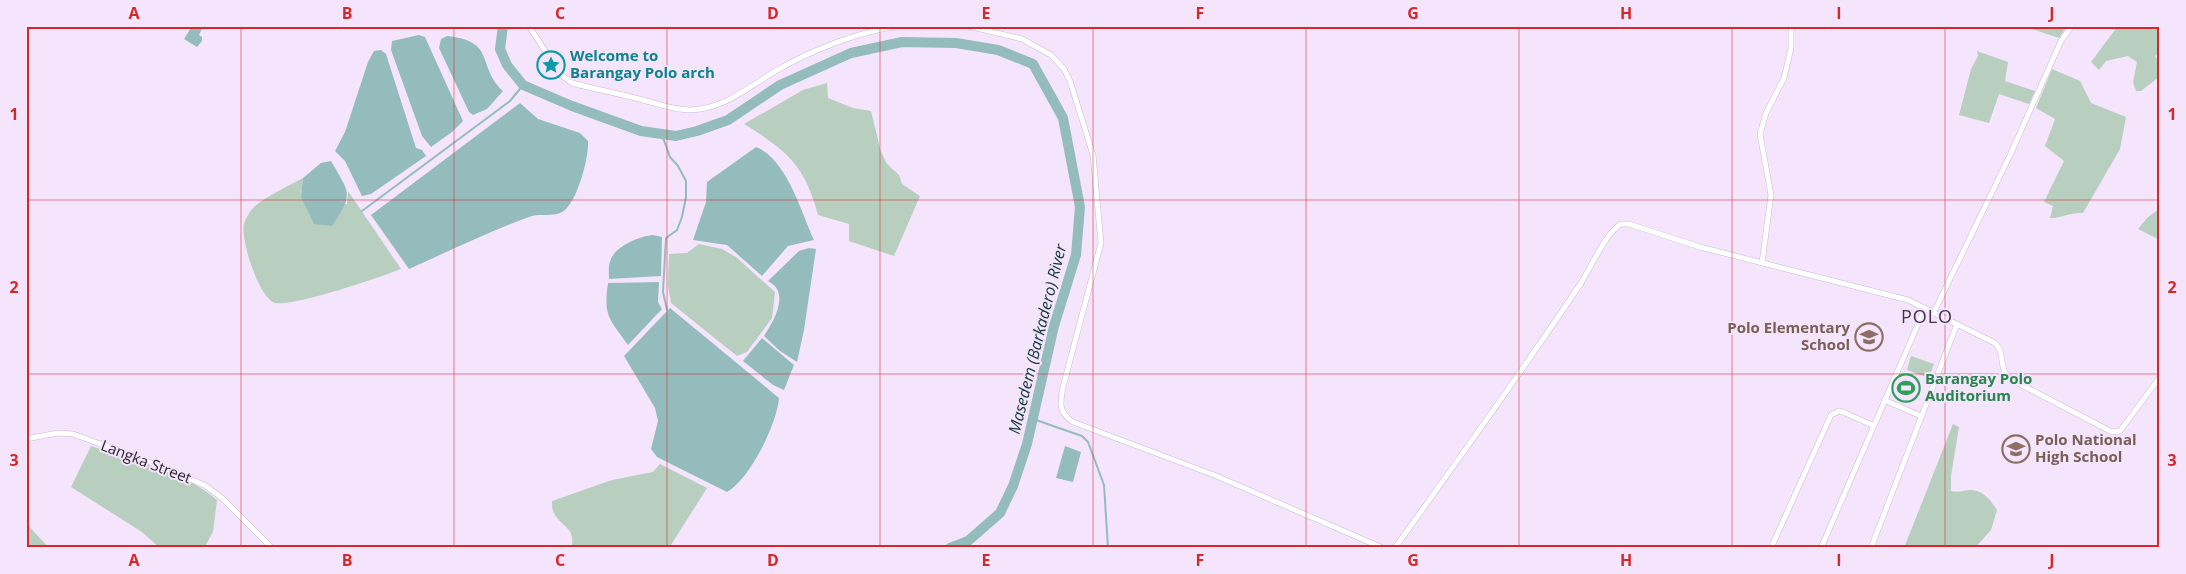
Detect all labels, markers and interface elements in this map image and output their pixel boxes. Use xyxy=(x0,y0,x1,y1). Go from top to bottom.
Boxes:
text: A xyxy=(128,2,140,24)
text: B xyxy=(342,2,352,24)
text: C xyxy=(555,2,565,24)
text: D xyxy=(767,2,779,24)
text: E xyxy=(982,2,991,24)
text: F xyxy=(1196,2,1204,24)
text: G xyxy=(1407,2,1419,24)
text: H xyxy=(1620,2,1632,24)
text: I xyxy=(1836,2,1842,24)
text: J xyxy=(2047,2,2055,24)
place label: Welcome to Barangay Polo arch xyxy=(570,45,715,82)
place icon: Welcome to Barangay Polo arch xyxy=(536,50,566,80)
text: 1 xyxy=(9,103,19,125)
text: 1 xyxy=(2167,103,2177,125)
water label: Masedem (Barkadero) River xyxy=(1003,241,1071,436)
text: 2 xyxy=(9,276,19,298)
text: 2 xyxy=(2167,276,2177,298)
district label: POLO xyxy=(1901,304,1953,328)
place label: Polo Elementary School xyxy=(1727,317,1850,354)
school or university icon: Polo Elementary School xyxy=(1854,322,1884,352)
place label: Barangay Polo Auditorium xyxy=(1925,368,2032,405)
sports icon: Barangay Polo Auditorium xyxy=(1891,373,1921,403)
place label: Polo National High School xyxy=(2035,429,2137,466)
school or university icon: Polo National High School xyxy=(2001,434,2031,464)
street label: Langka Street xyxy=(98,435,195,488)
text: 3 xyxy=(9,449,19,471)
text: 3 xyxy=(2167,449,2177,471)
text: A xyxy=(128,549,140,571)
text: B xyxy=(342,549,352,571)
text: C xyxy=(555,549,565,571)
text: D xyxy=(767,549,779,571)
text: E xyxy=(982,549,991,571)
text: F xyxy=(1196,549,1204,571)
text: G xyxy=(1407,549,1419,571)
text: H xyxy=(1620,549,1632,571)
text: I xyxy=(1836,549,1842,571)
text: J xyxy=(2047,549,2055,571)

